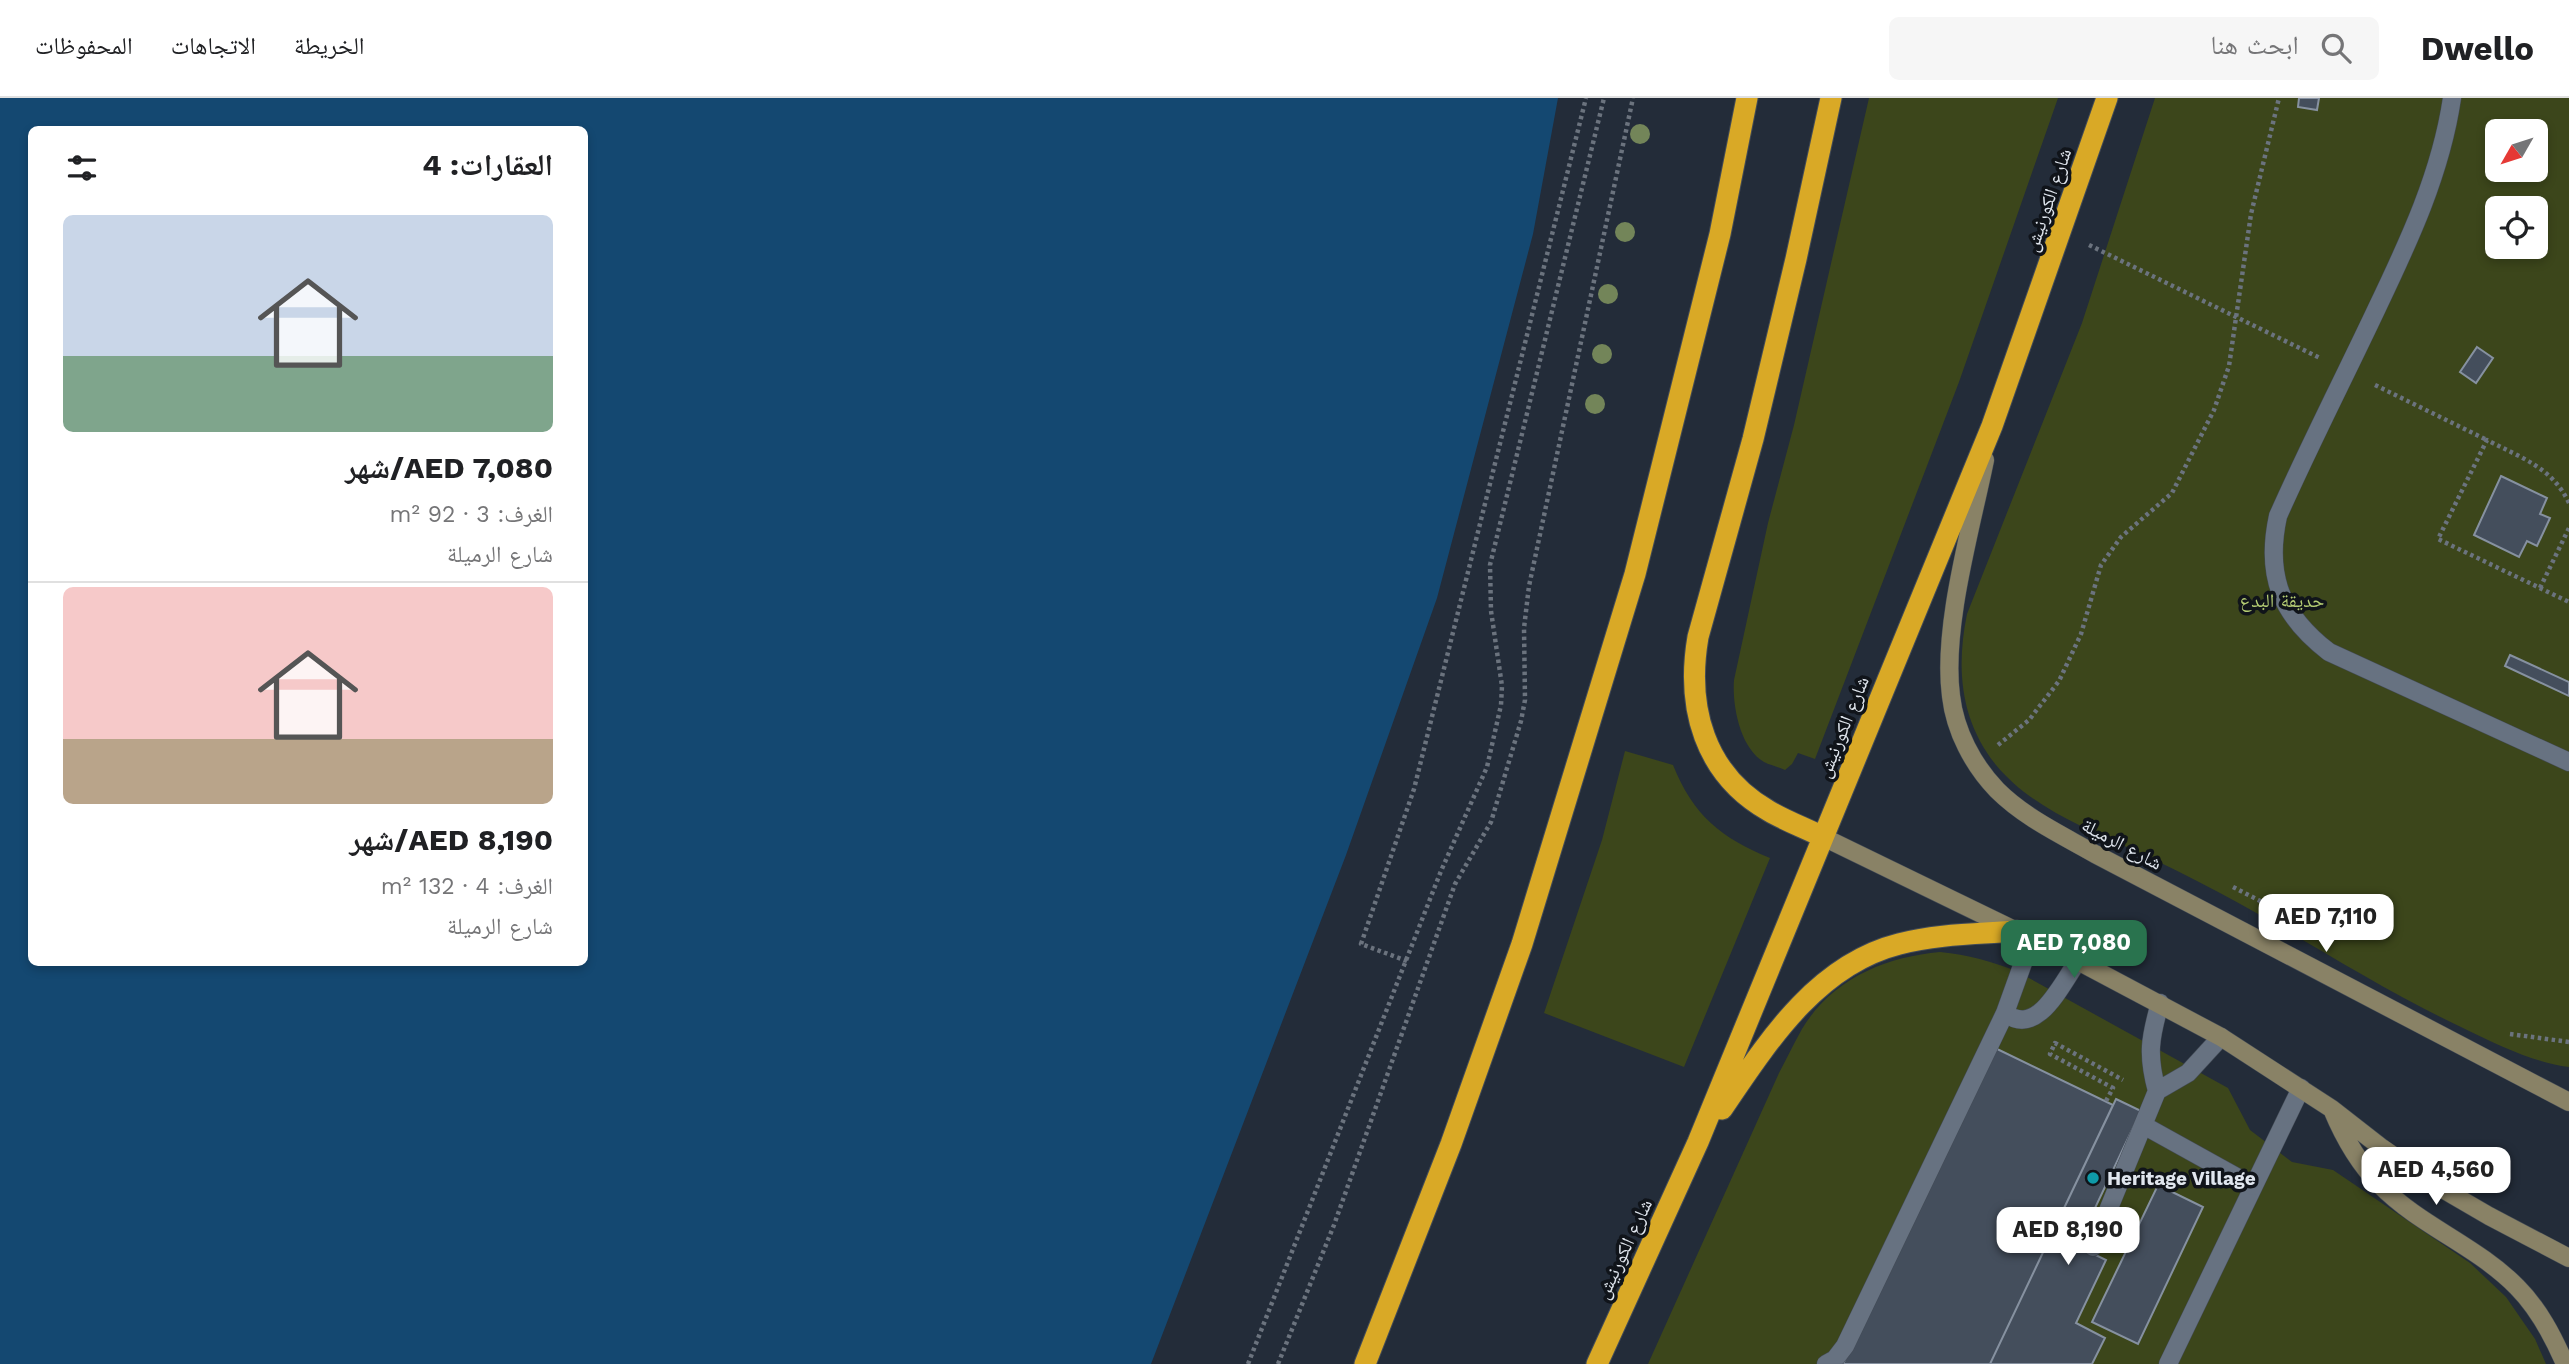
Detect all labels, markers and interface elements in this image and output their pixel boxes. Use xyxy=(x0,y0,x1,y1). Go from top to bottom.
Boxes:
search box xyxy=(1889,17,2379,80)
icon: search xyxy=(2317,29,2355,67)
text: Dwello xyxy=(2421,29,2534,68)
text: ابحث هنا xyxy=(2211,30,2299,60)
text: المحفوظات xyxy=(35,32,133,60)
text: الاتجاهات xyxy=(171,32,256,60)
text: الخريطة xyxy=(294,32,365,60)
north arrow xyxy=(2485,119,2548,182)
map controls xyxy=(2485,119,2548,259)
street label: شارع الكورنيش xyxy=(2020,145,2076,255)
text: العقارات: 4 xyxy=(422,147,553,182)
icon: filters xyxy=(63,149,101,187)
button: locate xyxy=(2485,196,2548,259)
icon: home xyxy=(245,260,371,386)
text: AED 7,080/شهر xyxy=(345,450,553,485)
text: الغرف: 3 · 92 m² xyxy=(390,501,553,528)
text: شارع الرميلة xyxy=(447,541,553,568)
park label: حديقة البدع xyxy=(2240,589,2324,612)
icon: home xyxy=(245,632,371,758)
street label: شارع الكورنيش xyxy=(1812,673,1874,781)
street label: شارع الرميلة xyxy=(2078,813,2166,875)
text: AED 8,190/شهر xyxy=(350,822,553,857)
text: الغرف: 4 · 132 m² xyxy=(381,873,553,900)
pin: AED 7,110 xyxy=(2246,894,2406,954)
text: AED 7,110 xyxy=(2275,903,2377,930)
text: شارع الرميلة xyxy=(447,913,553,940)
pin: AED 7,080 xyxy=(1994,920,2154,980)
text: AED 7,080 xyxy=(2017,929,2131,956)
pin: AED 4,560 xyxy=(2356,1148,2516,1207)
text: AED 4,560 xyxy=(2378,1156,2495,1183)
place label: Heritage Village xyxy=(2107,1167,2256,1190)
marker: Heritage Village xyxy=(2085,1170,2101,1186)
street label: شارع الكورنيش xyxy=(1591,1195,1657,1303)
pin: AED 8,190 xyxy=(1988,1208,2148,1267)
text: AED 8,190 xyxy=(2013,1216,2123,1243)

